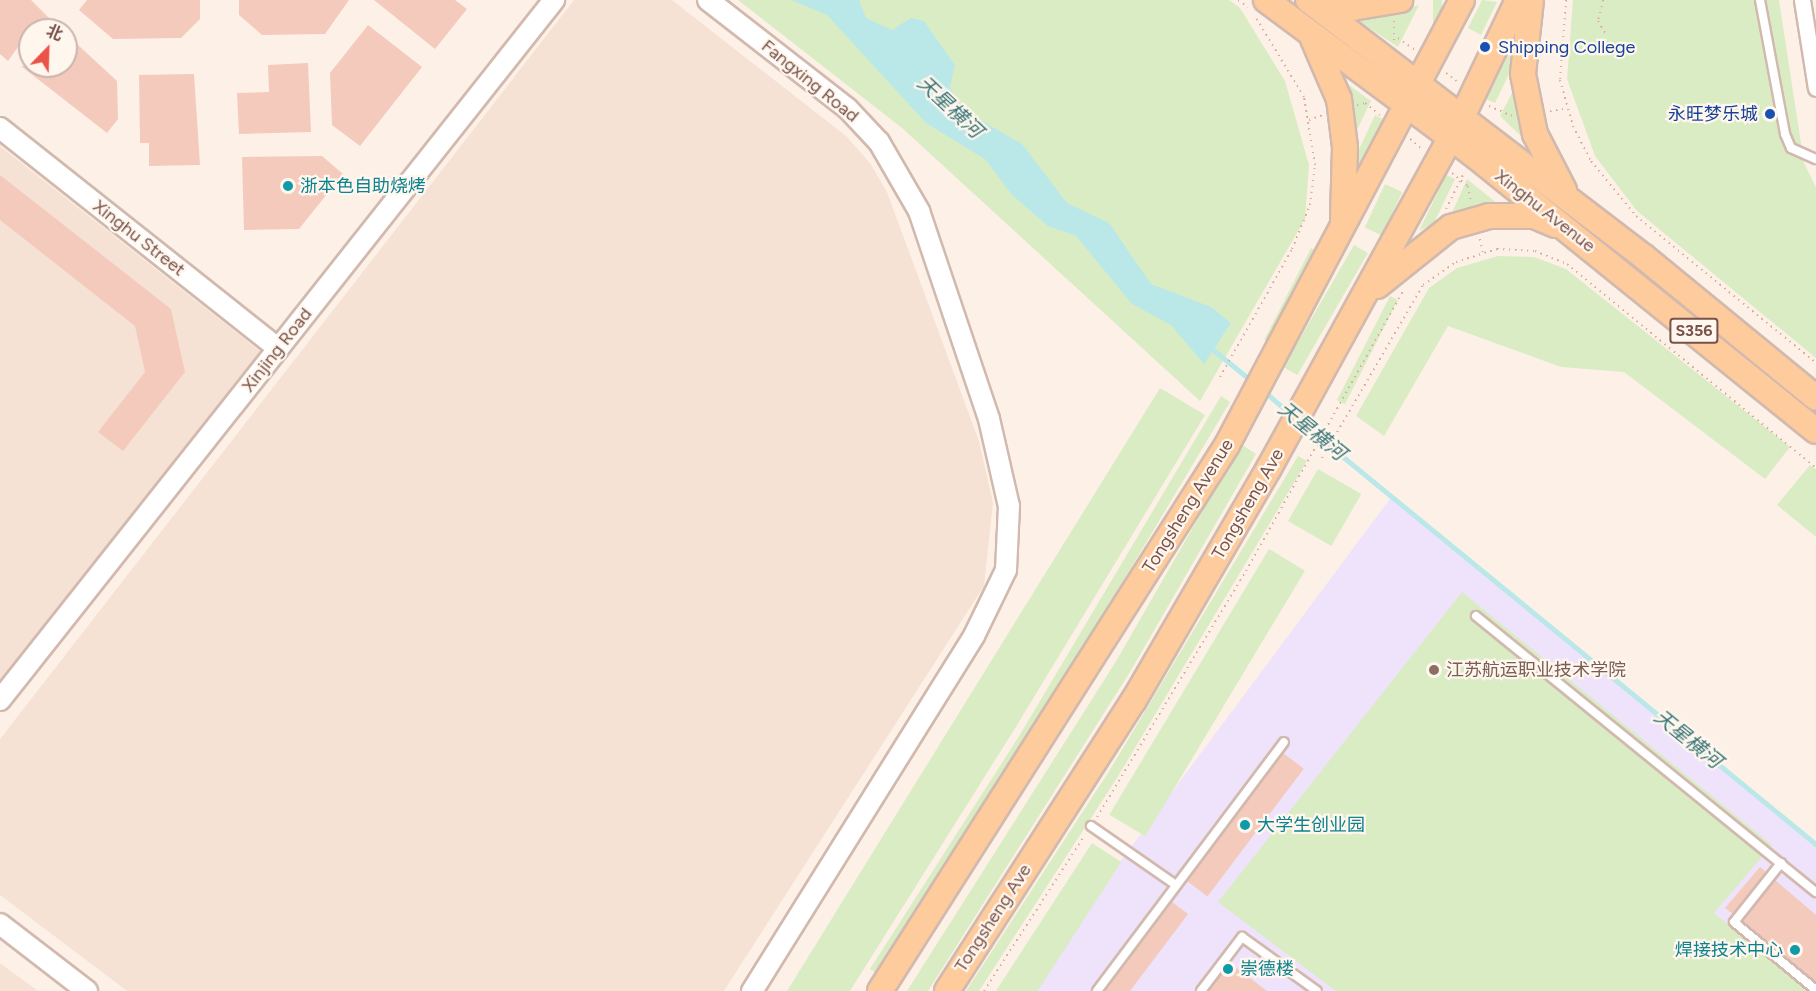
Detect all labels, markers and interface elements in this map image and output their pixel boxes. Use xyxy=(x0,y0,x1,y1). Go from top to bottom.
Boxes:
north arrow xyxy=(18,18,78,78)
text: 北 xyxy=(43,21,66,45)
street label: Fangxing Road xyxy=(757,35,863,127)
place label: Shipping College xyxy=(1498,36,1635,58)
marker: Shipping College xyxy=(1476,38,1494,56)
water label: 天星横河 xyxy=(913,71,987,143)
place label: 永旺梦乐城 xyxy=(1668,103,1758,125)
marker: 永旺梦乐城 xyxy=(1763,107,1777,121)
street label: Xinghu Avenue xyxy=(1491,165,1599,257)
place label: 浙本色自助烧烤 xyxy=(300,175,426,197)
marker: 浙本色自助烧烤 xyxy=(281,179,295,193)
street label: Xinghu Street xyxy=(89,195,189,281)
street label: Xinjing Road xyxy=(237,304,317,396)
road number: S356 xyxy=(1668,318,1720,344)
water label: 天星横河 xyxy=(1273,397,1351,465)
street label: Tongsheng Avenue xyxy=(1138,435,1238,577)
street label: Tongsheng Ave xyxy=(1208,445,1288,563)
place label: 江苏航运职业技术学院 xyxy=(1446,659,1626,681)
marker: 江苏航运职业技术学院 xyxy=(1427,663,1441,677)
water label: 天星横河 xyxy=(1649,705,1727,773)
place label: 大学生创业园 xyxy=(1257,814,1365,836)
marker: 大学生创业园 xyxy=(1238,818,1252,832)
street label: Tongsheng Ave xyxy=(950,860,1036,976)
place label: 焊接技术中心 xyxy=(1675,939,1783,961)
marker: 焊接技术中心 xyxy=(1788,943,1802,957)
place label: 崇德楼 xyxy=(1240,958,1294,980)
marker: 崇德楼 xyxy=(1221,962,1235,976)

